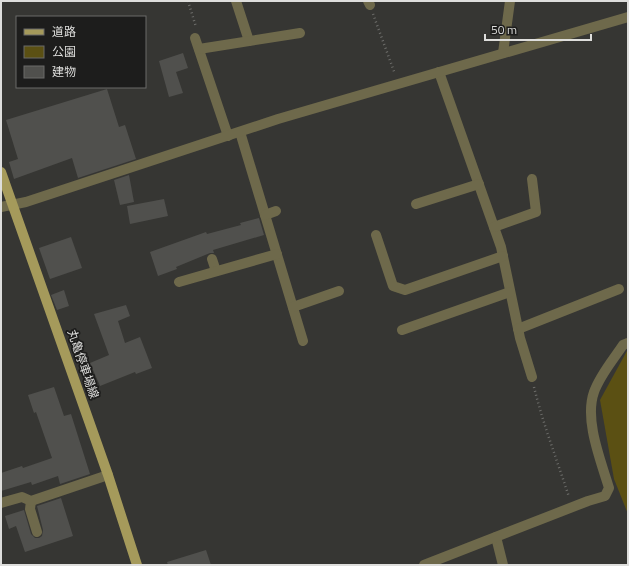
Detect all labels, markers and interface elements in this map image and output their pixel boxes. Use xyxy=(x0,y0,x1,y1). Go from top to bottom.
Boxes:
legend xyxy=(16,16,146,88)
scale bar xyxy=(485,16,591,42)
text: 50 m xyxy=(491,20,517,39)
text: 道路 xyxy=(52,22,76,41)
text: 公園 xyxy=(52,42,76,61)
text: 建物 xyxy=(52,62,76,81)
street label: 丸亀停車場線 xyxy=(63,327,104,401)

